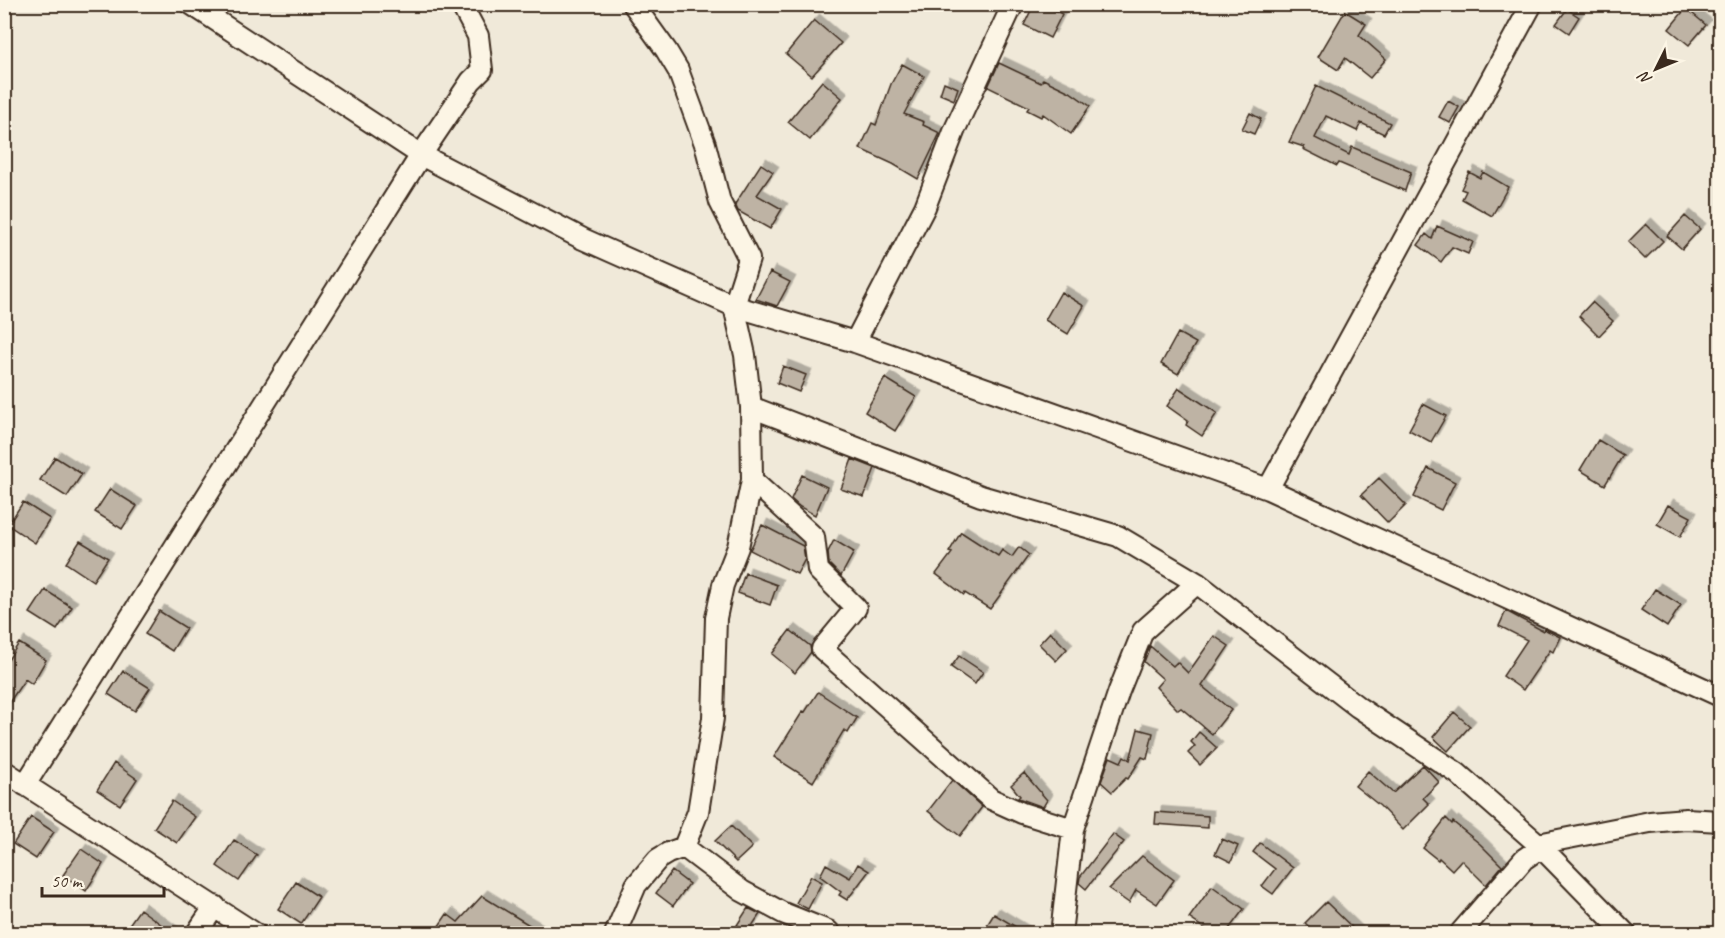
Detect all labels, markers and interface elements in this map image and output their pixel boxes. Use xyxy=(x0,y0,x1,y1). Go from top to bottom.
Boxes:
north arrow xyxy=(1626,39,1686,99)
text: N xyxy=(1633,66,1656,89)
scale bar xyxy=(42,860,164,898)
text: 50 m xyxy=(51,870,84,892)

